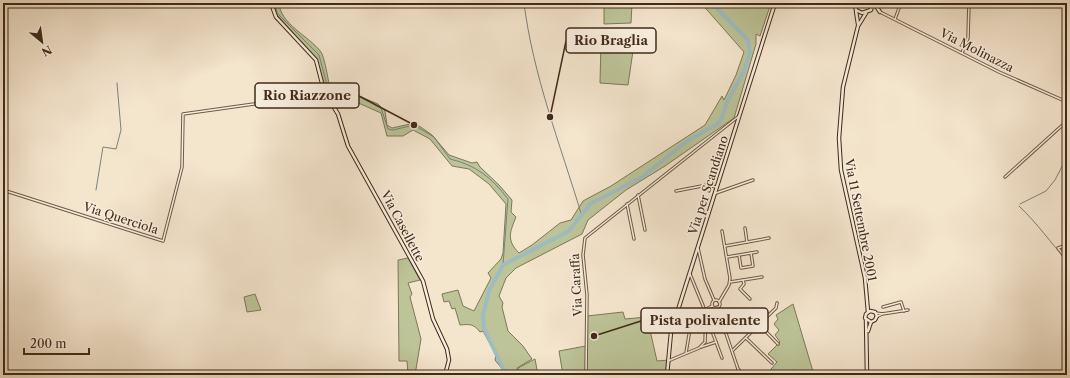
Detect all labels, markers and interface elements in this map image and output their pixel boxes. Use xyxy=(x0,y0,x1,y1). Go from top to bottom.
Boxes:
north arrow xyxy=(22,22,62,62)
street label: Via Molinazza xyxy=(937,25,1017,75)
callout: Rio Braglia xyxy=(566,28,656,53)
text: Rio Braglia xyxy=(574,32,648,48)
text: N xyxy=(39,42,54,59)
callout: Rio Riazzone xyxy=(255,83,359,108)
text: Rio Riazzone xyxy=(263,87,351,103)
street label: Via per Scandiano xyxy=(685,134,731,237)
street label: Via 11 Settembre 2001 xyxy=(842,156,880,283)
street label: Via Casellette xyxy=(378,187,428,264)
street label: Via Querciola xyxy=(81,199,161,237)
street label: Via Caraffa xyxy=(567,252,585,318)
callout: Pista polivalente xyxy=(641,308,768,333)
text: Pista polivalente xyxy=(650,312,761,328)
scale bar xyxy=(24,330,89,356)
text: 200 m xyxy=(30,336,67,351)

